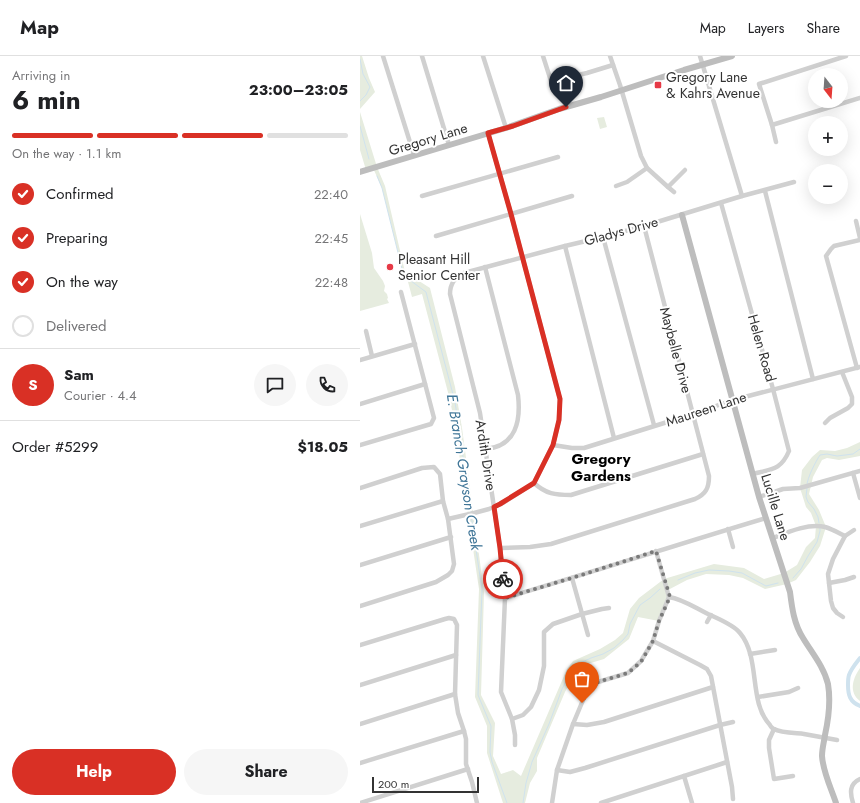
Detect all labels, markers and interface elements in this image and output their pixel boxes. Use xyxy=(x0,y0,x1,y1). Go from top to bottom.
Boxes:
text: Map xyxy=(20,14,59,41)
text: Map xyxy=(700,18,726,38)
text: Layers xyxy=(748,18,784,38)
text: Share xyxy=(806,18,840,38)
text: Arriving in xyxy=(12,66,70,85)
pin xyxy=(549,66,583,107)
place label: Gregory Lane & Kahrs Avenue xyxy=(666,67,760,103)
north arrow xyxy=(808,68,848,108)
map controls xyxy=(808,68,848,204)
icon: home xyxy=(555,72,577,94)
text: 23:00–23:05 xyxy=(249,79,348,101)
marker: Gregory Lane & Kahrs Avenue xyxy=(653,80,663,90)
text: 6 min xyxy=(12,81,81,119)
button: + xyxy=(808,116,848,156)
street label: Gregory Lane xyxy=(386,118,470,160)
text: On the way · 1.1 km xyxy=(12,144,121,163)
button: − xyxy=(808,164,848,204)
icon: check xyxy=(12,183,34,205)
text: Confirmed xyxy=(46,183,114,205)
text: 22:40 xyxy=(314,185,348,204)
street label: Gladys Drive xyxy=(582,212,660,250)
icon: check xyxy=(12,227,34,249)
text: Preparing xyxy=(46,227,108,249)
text: 22:45 xyxy=(314,229,348,248)
place label: Pleasant Hill Senior Center xyxy=(398,249,480,285)
marker: Pleasant Hill Senior Center xyxy=(385,262,395,272)
icon: check xyxy=(12,271,34,293)
text: On the way xyxy=(46,271,118,293)
text: 22:48 xyxy=(315,273,348,292)
street label: Maybelle Drive xyxy=(655,305,697,395)
street label: Helen Road xyxy=(743,312,781,384)
text: Delivered xyxy=(46,315,107,337)
text: Sam xyxy=(64,364,94,386)
button: chat xyxy=(254,364,296,406)
button: phone xyxy=(306,364,348,406)
text: S xyxy=(28,374,38,396)
text: Courier · 4.4 xyxy=(64,386,137,405)
street label: Maureen Lane xyxy=(663,387,749,431)
water label: E. Branch Grayson Creek xyxy=(441,392,487,552)
street label: Ardith Drive xyxy=(471,418,501,492)
text: Order #5299 xyxy=(12,436,98,458)
text: $18.05 xyxy=(297,436,348,458)
district label: Gregory Gardens xyxy=(571,448,631,487)
street label: Lucille Lane xyxy=(756,471,796,543)
courier xyxy=(483,559,523,599)
icon: bike xyxy=(492,568,514,590)
pin xyxy=(565,662,599,703)
icon: bag xyxy=(571,668,593,690)
button: Help xyxy=(12,749,176,795)
button: Share xyxy=(184,749,348,795)
scale bar xyxy=(372,775,479,794)
text: 200 m xyxy=(378,776,409,792)

